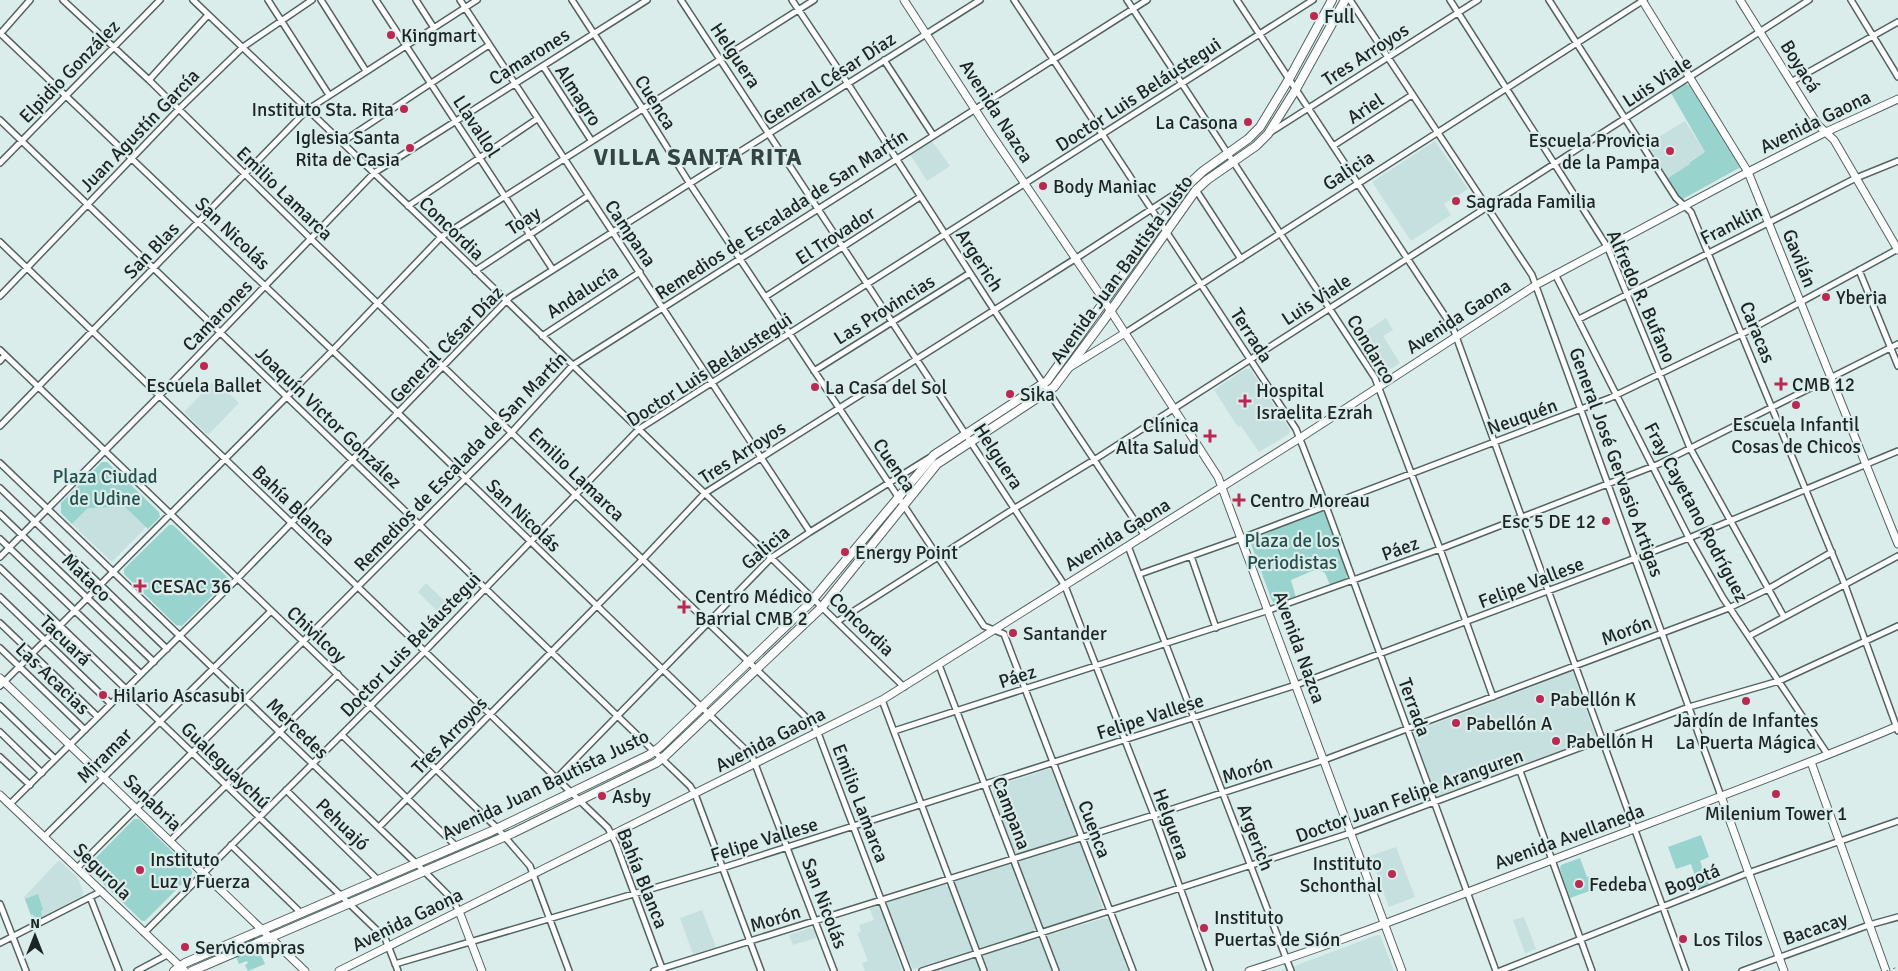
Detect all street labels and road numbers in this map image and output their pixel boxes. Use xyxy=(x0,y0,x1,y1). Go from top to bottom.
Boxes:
street label: Elpidio González xyxy=(14,15,125,128)
street label: Helguera xyxy=(704,18,766,93)
street label: Tres Arroyos xyxy=(1318,18,1413,92)
street label: Camarones xyxy=(485,23,574,91)
street label: General César Díaz xyxy=(759,27,900,131)
street label: Doctor Luis Beláustegui xyxy=(1051,32,1226,157)
street label: Boyacá xyxy=(1775,36,1826,97)
street label: Luis Viale xyxy=(1618,51,1697,113)
street label: Avenida Nazca xyxy=(954,56,1038,168)
street label: Almagro xyxy=(550,60,607,131)
street label: Juan Agustín García xyxy=(75,64,205,197)
street label: Cuenca xyxy=(629,71,681,134)
street label: Avenida Gaona xyxy=(1756,85,1875,159)
street label: Ariel xyxy=(1343,88,1389,130)
street label: Llavallol xyxy=(447,91,505,162)
street label: Remedios de Escalada de San Martín xyxy=(651,124,912,306)
street label: Emilio Lamarca xyxy=(231,142,338,246)
street label: Galicia xyxy=(1318,145,1379,196)
street label: Avenida Juan Bautista Justo xyxy=(1045,170,1198,369)
street label: San Nicolás xyxy=(190,192,275,275)
street label: Concordia xyxy=(414,192,489,266)
street label: Campana xyxy=(599,195,661,272)
street label: Franklin xyxy=(1696,199,1767,251)
street label: Toay xyxy=(502,201,545,241)
street label: El Trovador xyxy=(791,201,880,271)
street label: San Blas xyxy=(119,217,185,284)
street label: Argerich xyxy=(950,225,1008,296)
street label: Alfredo R. Bufano xyxy=(1601,226,1681,367)
street label: Gavilán xyxy=(1777,226,1822,291)
street label: Andalucía xyxy=(542,260,623,324)
street label: Las Provincias xyxy=(829,269,940,350)
street label: Luis Viale xyxy=(1277,269,1356,331)
street label: Avenida Gaona xyxy=(1402,274,1516,360)
street label: Camarones xyxy=(178,275,258,357)
street label: General César Díaz xyxy=(385,281,509,408)
street label: Caracas xyxy=(1734,298,1780,367)
street label: Terrada xyxy=(1225,304,1278,367)
street label: Doctor Luis Beláustegui xyxy=(622,307,797,432)
street label: Condarco xyxy=(1341,310,1401,389)
street label: Joaquín Victor González xyxy=(250,342,407,494)
street label: General José Gervasio Artigas xyxy=(1563,344,1669,580)
street label: Remedios de Escalada de San Martín xyxy=(349,347,572,577)
street label: Neuquén xyxy=(1484,393,1561,441)
street label: Tres Arroyos xyxy=(695,416,790,490)
street label: Fray Cayetano Rodríguez xyxy=(1638,418,1754,607)
street label: Helguera xyxy=(968,419,1028,494)
street label: Emilio Lamarca xyxy=(523,423,630,527)
street label: Cuenca xyxy=(867,434,921,497)
street label: Bahía Blanca xyxy=(247,460,340,551)
street label: San Nicolás xyxy=(481,474,566,557)
street label: Avenida Gaona xyxy=(1060,493,1175,577)
street label: Galicia xyxy=(736,520,795,575)
street label: Páez xyxy=(1378,531,1422,567)
street label: Mataco xyxy=(56,548,116,607)
street label: Felipe Vallese xyxy=(1475,552,1588,614)
street label: Doctor Luis Beláustegui xyxy=(335,567,486,722)
street label: Concordia xyxy=(824,588,899,662)
street label: Avenida Nazca xyxy=(1268,588,1331,707)
street label: Chivilcoy xyxy=(281,601,351,668)
street label: Tacuará xyxy=(34,610,96,671)
street label: Morón xyxy=(1598,610,1655,651)
street label: Las Acacias xyxy=(10,637,94,720)
street label: Páez xyxy=(996,660,1039,694)
street label: Terrada xyxy=(1392,675,1436,740)
street label: Felipe Vallese xyxy=(1094,688,1207,746)
street label: Tres Arroyos xyxy=(407,692,493,780)
street label: Mercedes xyxy=(261,693,334,764)
street label: Avenida Gaona xyxy=(711,702,829,778)
street label: Gualeguaychú xyxy=(175,717,275,814)
street label: Miramar xyxy=(72,723,138,788)
street label: Avenida Juan Bautista Justo xyxy=(438,724,653,846)
street label: Emilio Lamarca xyxy=(826,741,894,866)
street label: Doctor Juan Felipe Aranguren xyxy=(1292,744,1526,848)
street label: Morón xyxy=(1219,750,1276,789)
street label: Sanabria xyxy=(118,769,187,836)
street label: Campana xyxy=(986,774,1036,853)
street label: Helguera xyxy=(1147,785,1195,863)
street label: Pehuajó xyxy=(310,793,374,856)
street label: Cuenca xyxy=(1072,797,1116,862)
street label: Avenida Avellaneda xyxy=(1491,799,1648,875)
street label: Argerich xyxy=(1231,800,1279,874)
street label: Felipe Vallese xyxy=(708,812,821,868)
street label: Bahía Blanca xyxy=(611,825,673,932)
street label: Segurola xyxy=(68,838,137,905)
street label: San Nicolás xyxy=(796,855,852,952)
street label: Bogotá xyxy=(1661,858,1723,901)
street label: Avenida Gaona xyxy=(348,883,467,957)
street label: Morón xyxy=(747,900,804,938)
street label: Bacacay xyxy=(1780,907,1851,951)

